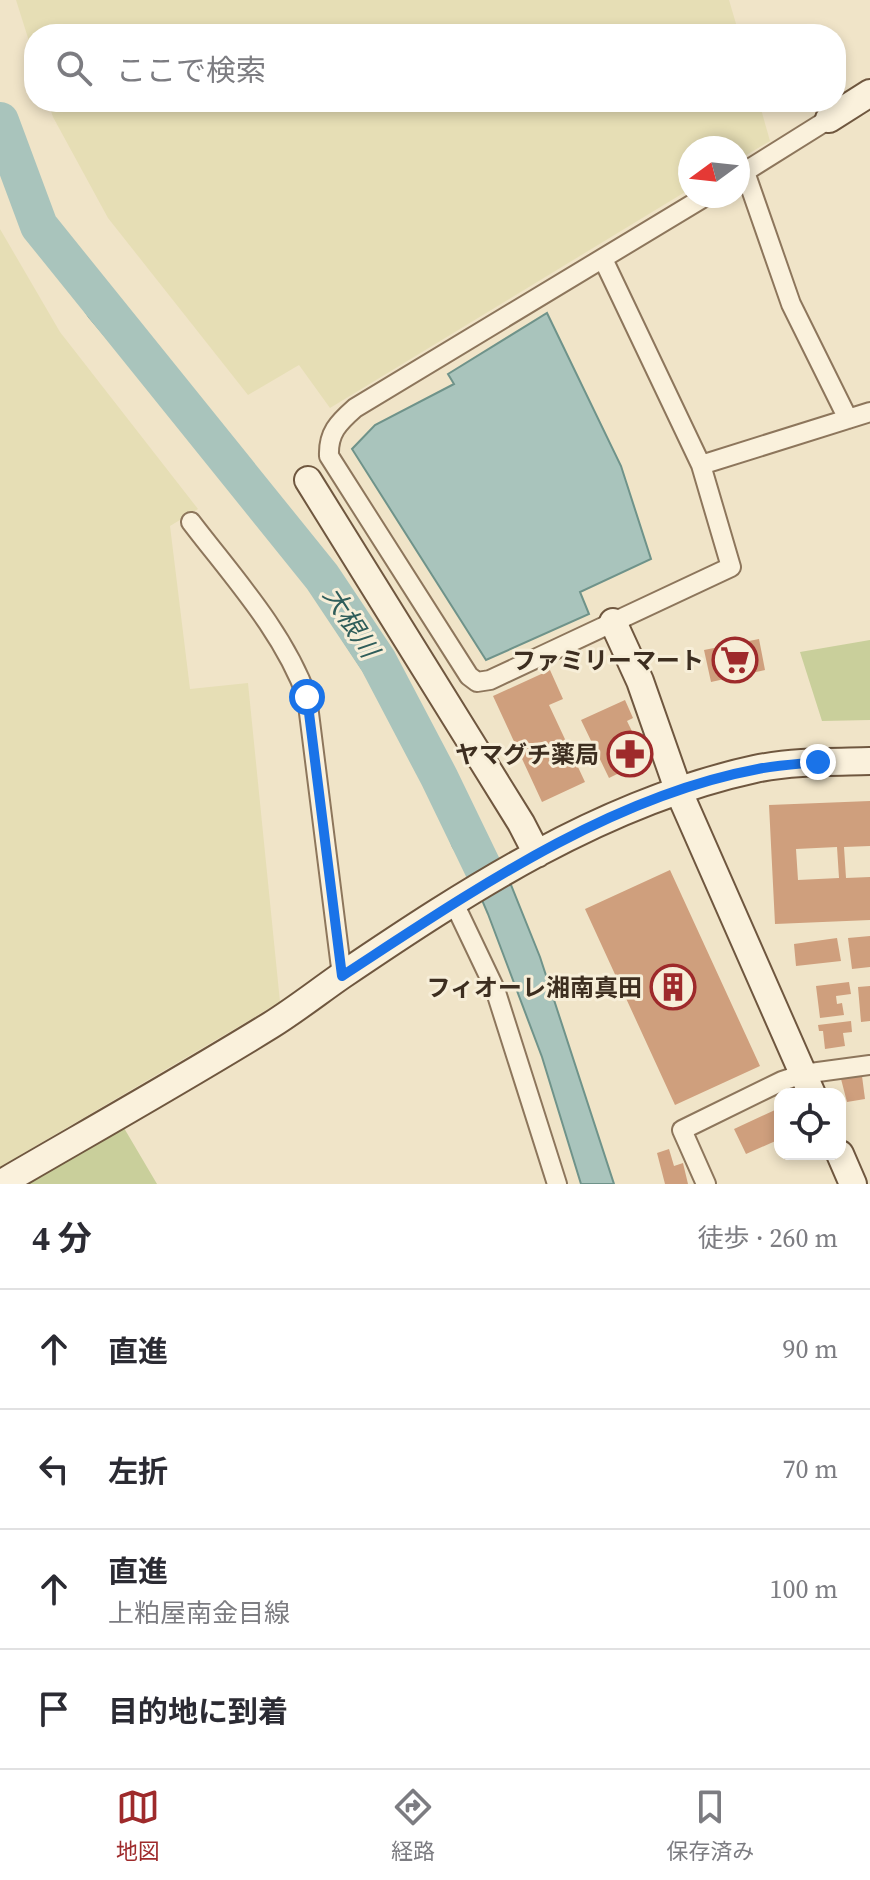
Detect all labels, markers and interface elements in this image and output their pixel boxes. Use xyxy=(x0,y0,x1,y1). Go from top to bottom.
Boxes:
search box xyxy=(24,24,846,112)
icon: search xyxy=(52,46,96,90)
text: ここで検索 xyxy=(116,50,266,91)
north arrow xyxy=(678,136,750,208)
water label: 大根川 xyxy=(315,579,389,667)
supermarket icon: ファミリーマート xyxy=(711,636,759,684)
place label: ファミリーマート xyxy=(512,644,704,677)
route start xyxy=(289,679,325,715)
pharmacy icon: ヤマグチ薬局 xyxy=(606,730,654,778)
place label: ヤマグチ薬局 xyxy=(455,738,599,771)
route end xyxy=(800,744,836,780)
building icon: フィオーレ湘南真田 xyxy=(649,963,697,1011)
place label: フィオーレ湘南真田 xyxy=(426,971,642,1004)
map controls xyxy=(774,1088,846,1160)
button: locate xyxy=(774,1088,846,1160)
text: 4 分 xyxy=(32,1215,92,1261)
text: 徒歩 · 260 m xyxy=(698,1220,838,1256)
icon: ahead xyxy=(32,1327,76,1371)
text: 直進 xyxy=(108,1331,168,1372)
text: 90 m xyxy=(783,1331,838,1367)
icon: left xyxy=(32,1447,76,1491)
text: 左折 xyxy=(108,1451,168,1492)
text: 70 m xyxy=(783,1451,838,1487)
text: 直進 xyxy=(108,1551,168,1592)
icon: ahead xyxy=(32,1567,76,1611)
text: 100 m xyxy=(770,1571,838,1607)
text: 上粕屋南金目線 xyxy=(108,1595,290,1631)
icon: arrive xyxy=(32,1687,76,1731)
text: 目的地に到着 xyxy=(108,1691,288,1732)
tab: 地図 xyxy=(116,1785,160,1866)
tab: 経路 xyxy=(391,1785,435,1866)
tab: 保存済み xyxy=(666,1785,754,1866)

